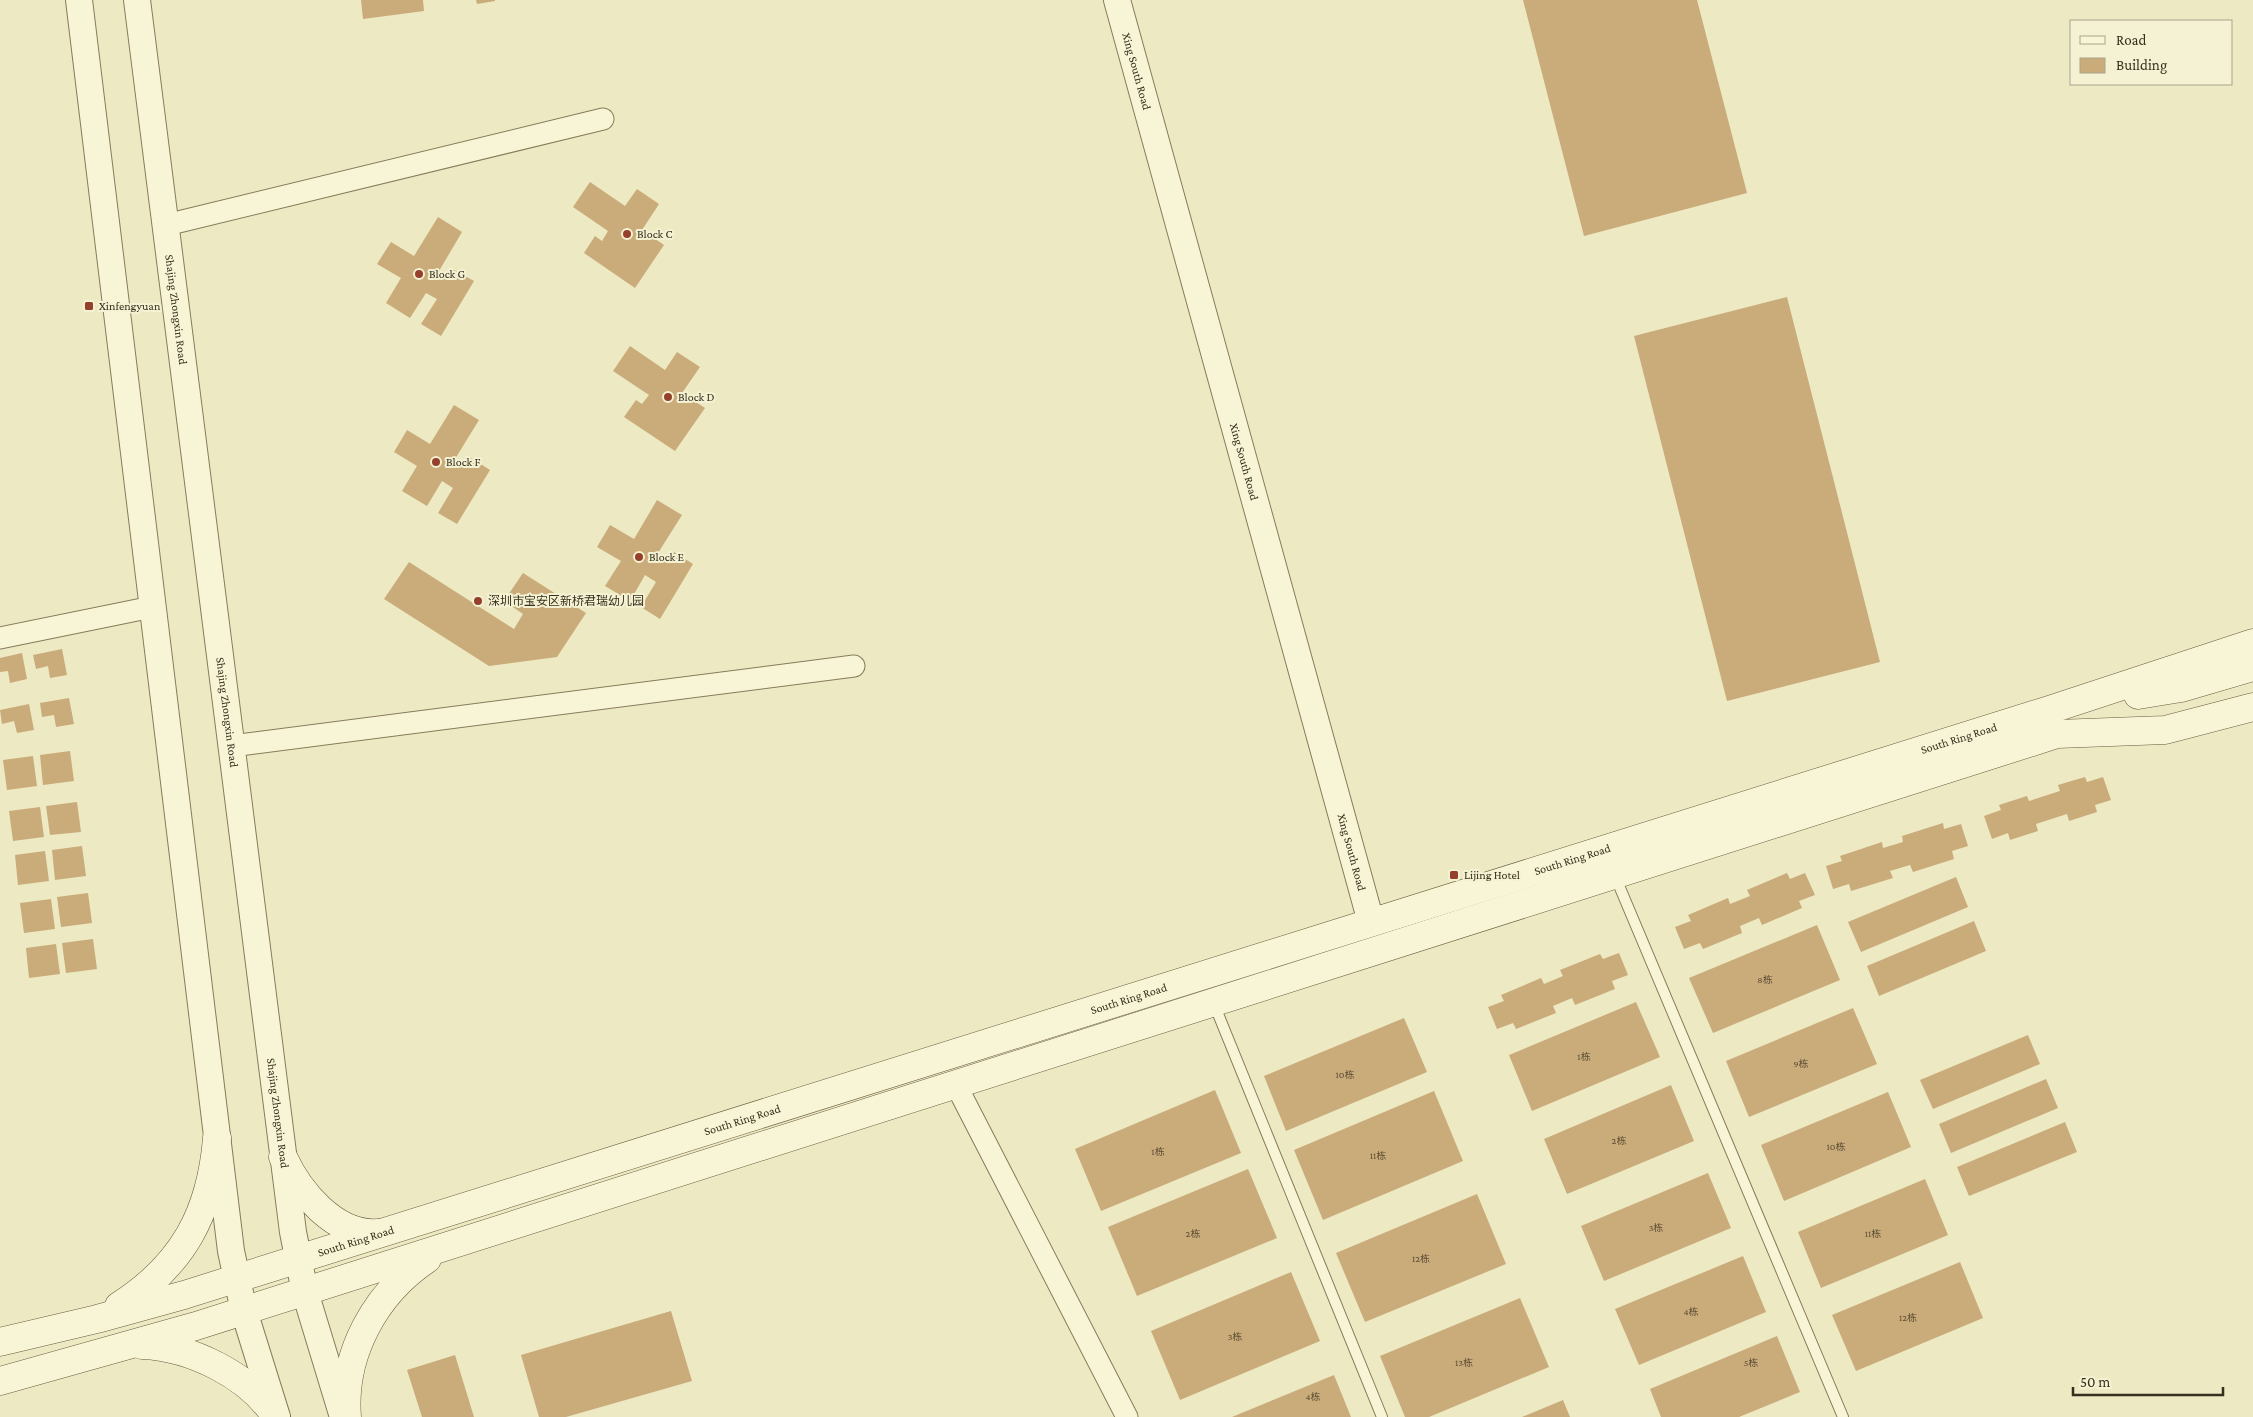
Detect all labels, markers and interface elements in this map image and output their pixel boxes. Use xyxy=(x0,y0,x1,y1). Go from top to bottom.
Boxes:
legend xyxy=(2070,20,2233,85)
street label: Xing South Road xyxy=(1119,31,1154,112)
text: Road xyxy=(2116,32,2147,48)
text: Building xyxy=(2116,57,2167,74)
place label: Block C xyxy=(637,227,673,241)
marker: Block C xyxy=(621,228,633,240)
street label: Shajing Zhongxin Road xyxy=(162,254,190,366)
place label: Block G xyxy=(429,267,466,281)
marker: Block G xyxy=(413,268,425,280)
place label: Xinfengyuan xyxy=(99,299,161,313)
marker: Xinfengyuan xyxy=(83,300,95,312)
place label: Block D xyxy=(678,390,715,404)
marker: Block D xyxy=(662,391,674,403)
street label: Xing South Road xyxy=(1227,422,1262,503)
place label: Block F xyxy=(446,455,481,469)
marker: Block F xyxy=(430,456,442,468)
place label: Block E xyxy=(649,550,685,564)
marker: Block E xyxy=(633,551,645,563)
place label: 深圳市宝安区新桥君瑞幼儿园 xyxy=(488,594,644,608)
marker: 深圳市宝安区新桥君瑞幼儿园 xyxy=(472,595,484,607)
street label: Shajing Zhongxin Road xyxy=(213,656,241,769)
street label: South Ring Road xyxy=(1919,720,1999,757)
street label: Xing South Road xyxy=(1334,812,1369,893)
street label: South Ring Road xyxy=(1532,841,1613,878)
place label: Lijing Hotel xyxy=(1464,868,1520,882)
marker: Lijing Hotel xyxy=(1448,869,1460,881)
house number: 8栋 xyxy=(1757,974,1773,985)
street label: South Ring Road xyxy=(1089,980,1169,1017)
house number: 1栋 xyxy=(1577,1051,1591,1062)
street label: Shajing Zhongxin Road xyxy=(264,1057,292,1170)
house number: 9栋 xyxy=(1793,1058,1809,1069)
house number: 10栋 xyxy=(1336,1069,1354,1080)
street label: South Ring Road xyxy=(702,1101,783,1138)
house number: 2栋 xyxy=(1612,1135,1626,1146)
house number: 10栋 xyxy=(1827,1141,1845,1152)
house number: 1栋 xyxy=(1151,1146,1165,1157)
house number: 11栋 xyxy=(1370,1150,1386,1161)
street label: South Ring Road xyxy=(316,1222,396,1260)
house number: 3栋 xyxy=(1649,1222,1663,1233)
house number: 2栋 xyxy=(1186,1228,1200,1239)
house number: 11栋 xyxy=(1865,1228,1881,1239)
house number: 12栋 xyxy=(1412,1253,1430,1264)
house number: 4栋 xyxy=(1683,1306,1699,1317)
house number: 12栋 xyxy=(1899,1312,1917,1323)
house number: 3栋 xyxy=(1228,1331,1242,1342)
house number: 13栋 xyxy=(1455,1357,1473,1368)
house number: 5栋 xyxy=(1744,1357,1758,1368)
scale bar xyxy=(2073,1364,2223,1396)
text: 50 m xyxy=(2080,1374,2110,1390)
house number: 4栋 xyxy=(1305,1391,1321,1402)

